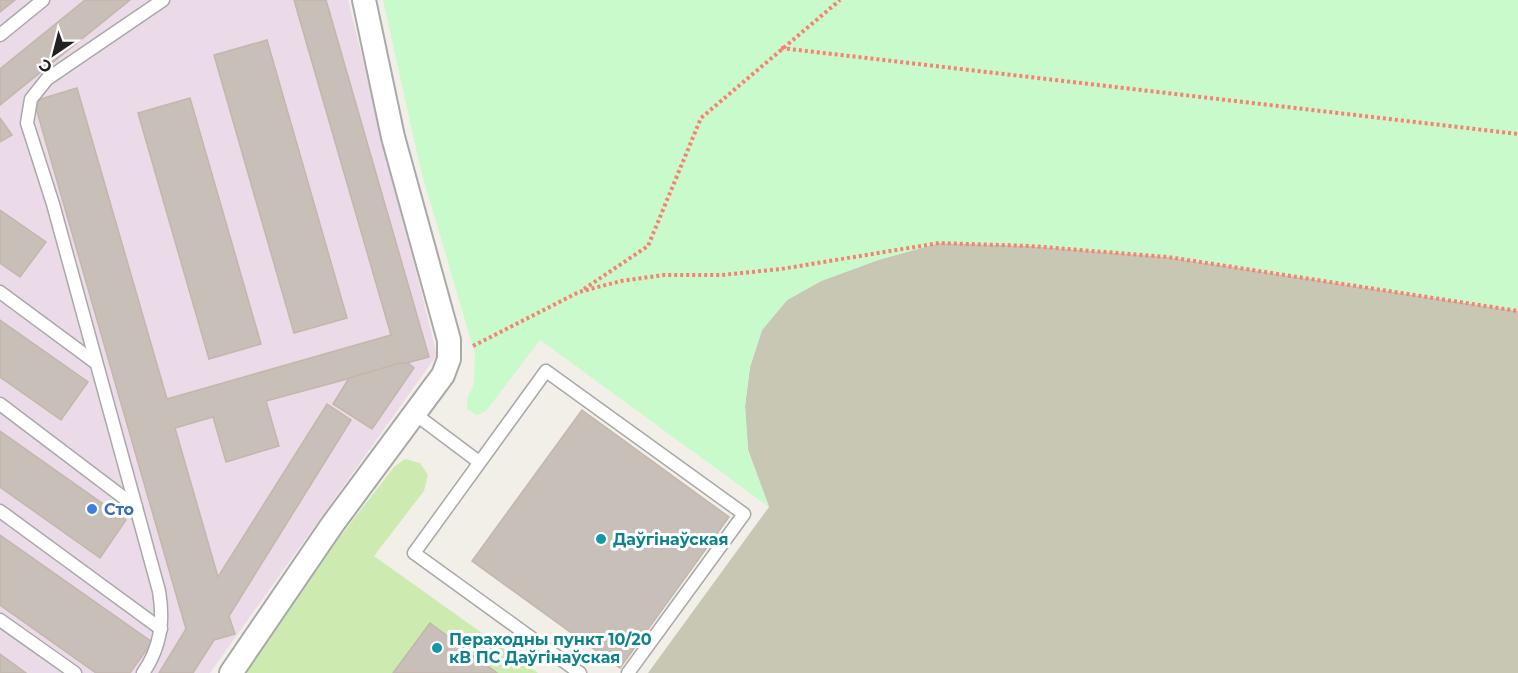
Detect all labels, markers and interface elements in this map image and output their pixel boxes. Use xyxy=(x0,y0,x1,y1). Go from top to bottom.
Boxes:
north arrow xyxy=(24,24,84,84)
text: С xyxy=(35,55,56,77)
place label: Сто xyxy=(104,500,134,519)
marker: Сто xyxy=(85,502,99,516)
place label: Даўгінаўская xyxy=(613,530,729,549)
marker: Даўгінаўская xyxy=(594,532,608,546)
place label: Пераходны пункт 10/20 кВ ПС Даўгінаўская xyxy=(449,630,652,667)
marker: Пераходны пункт 10/20 кВ ПС Даўгінаўская xyxy=(430,641,444,655)

